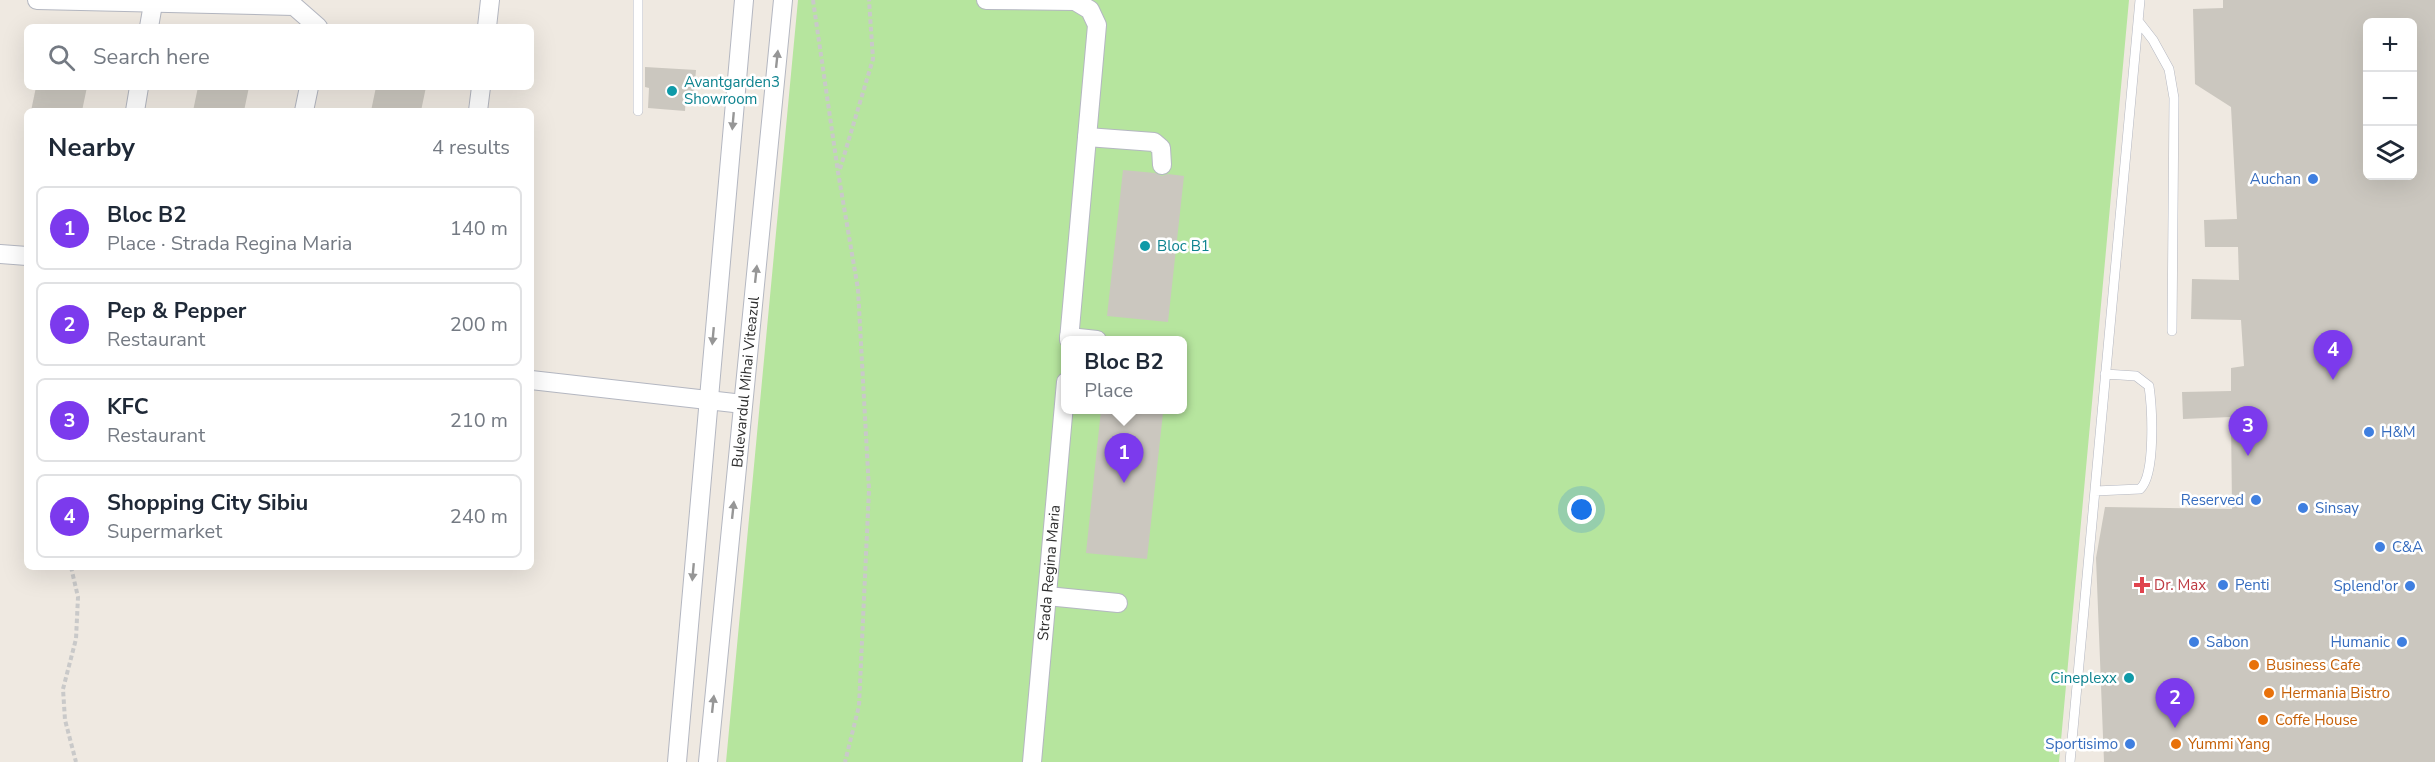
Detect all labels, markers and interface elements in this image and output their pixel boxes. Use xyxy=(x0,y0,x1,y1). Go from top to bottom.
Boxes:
map controls xyxy=(2363,18,2417,180)
button: + xyxy=(2363,18,2417,72)
search box xyxy=(24,24,534,90)
icon: search xyxy=(45,41,78,74)
text: Search here xyxy=(93,42,210,72)
one-way arrow xyxy=(772,49,782,68)
place label: Avantgarden3 Showroom xyxy=(684,72,780,109)
button: − xyxy=(2363,72,2417,126)
marker: Avantgarden3 Showroom xyxy=(665,84,679,98)
one-way arrow xyxy=(728,112,738,131)
button: layers xyxy=(2363,126,2417,180)
text: Nearby xyxy=(48,130,135,165)
text: 4 results xyxy=(432,134,510,161)
place label: Auchan xyxy=(2250,169,2301,189)
marker: Auchan xyxy=(2306,172,2320,186)
text: Bloc B2 xyxy=(107,200,186,230)
text: 1 xyxy=(64,215,76,242)
text: 140 m xyxy=(450,215,508,242)
text: Place · Strada Regina Maria xyxy=(107,230,352,257)
place label: Bloc B1 xyxy=(1157,236,1210,256)
marker: Bloc B1 xyxy=(1138,239,1152,253)
one-way arrow xyxy=(751,264,761,283)
street label: Bulevardul Mihai Viteazul xyxy=(727,295,764,468)
text: Pep & Pepper xyxy=(107,296,246,326)
text: 2 xyxy=(64,311,76,338)
text: 200 m xyxy=(450,311,508,338)
text: Restaurant xyxy=(107,326,205,353)
one-way arrow xyxy=(708,327,718,346)
pin: 4 xyxy=(2314,330,2352,380)
popup xyxy=(1061,336,1187,414)
text: Bloc B2 xyxy=(1084,347,1164,377)
text: Place xyxy=(1084,377,1133,404)
text: KFC xyxy=(107,392,149,422)
pin: 3 xyxy=(2228,406,2268,456)
text: 3 xyxy=(64,407,76,434)
text: 210 m xyxy=(450,407,508,434)
text: Restaurant xyxy=(107,422,205,449)
place label: H&M xyxy=(2381,422,2416,442)
marker: H&M xyxy=(2362,425,2376,439)
pin: 1 xyxy=(1104,434,1144,483)
text: Shopping City Sibiu xyxy=(107,488,308,518)
place label: Reserved xyxy=(2181,490,2244,510)
marker: Reserved xyxy=(2249,493,2263,507)
your location xyxy=(1567,495,1596,524)
place label: Sinsay xyxy=(2315,498,2359,518)
one-way arrow xyxy=(728,500,738,519)
marker: Sinsay xyxy=(2296,501,2310,515)
text: 4 xyxy=(64,503,76,530)
text: 240 m xyxy=(450,503,508,530)
street label: Strada Regina Maria xyxy=(1033,504,1065,642)
text: Supermarket xyxy=(107,518,222,545)
place label: C&A xyxy=(2392,537,2423,557)
marker: C&A xyxy=(2373,540,2387,554)
one-way arrow xyxy=(688,563,698,582)
place label: Dr. Max xyxy=(2154,575,2206,595)
place label: Penti xyxy=(2235,575,2269,595)
place label: Splend'or xyxy=(2333,576,2399,596)
marker: Dr. Max xyxy=(2135,578,2149,592)
marker: Penti xyxy=(2216,578,2230,592)
marker: Splend'or xyxy=(2403,579,2417,593)
place label: Sabon xyxy=(2206,632,2249,652)
place label: Humanic xyxy=(2330,632,2390,652)
marker: Sabon xyxy=(2187,635,2201,649)
marker: Humanic xyxy=(2395,635,2409,649)
place label: Business Cafe xyxy=(2266,655,2361,675)
marker: Business Cafe xyxy=(2247,658,2261,672)
place label: Cineplexx xyxy=(2050,668,2117,688)
marker: Cineplexx xyxy=(2122,671,2136,685)
pin: 2 xyxy=(2156,678,2194,728)
place label: Hermania Bistro xyxy=(2281,683,2390,703)
marker: Hermania Bistro xyxy=(2262,686,2276,700)
one-way arrow xyxy=(708,694,718,713)
place label: Coffe House xyxy=(2275,710,2358,730)
marker: Coffe House xyxy=(2256,713,2270,727)
place label: Sportisimo xyxy=(2045,734,2118,754)
place label: Yummi Yang xyxy=(2187,734,2270,754)
marker: Sportisimo xyxy=(2123,737,2137,751)
marker: Yummi Yang xyxy=(2169,737,2183,751)

